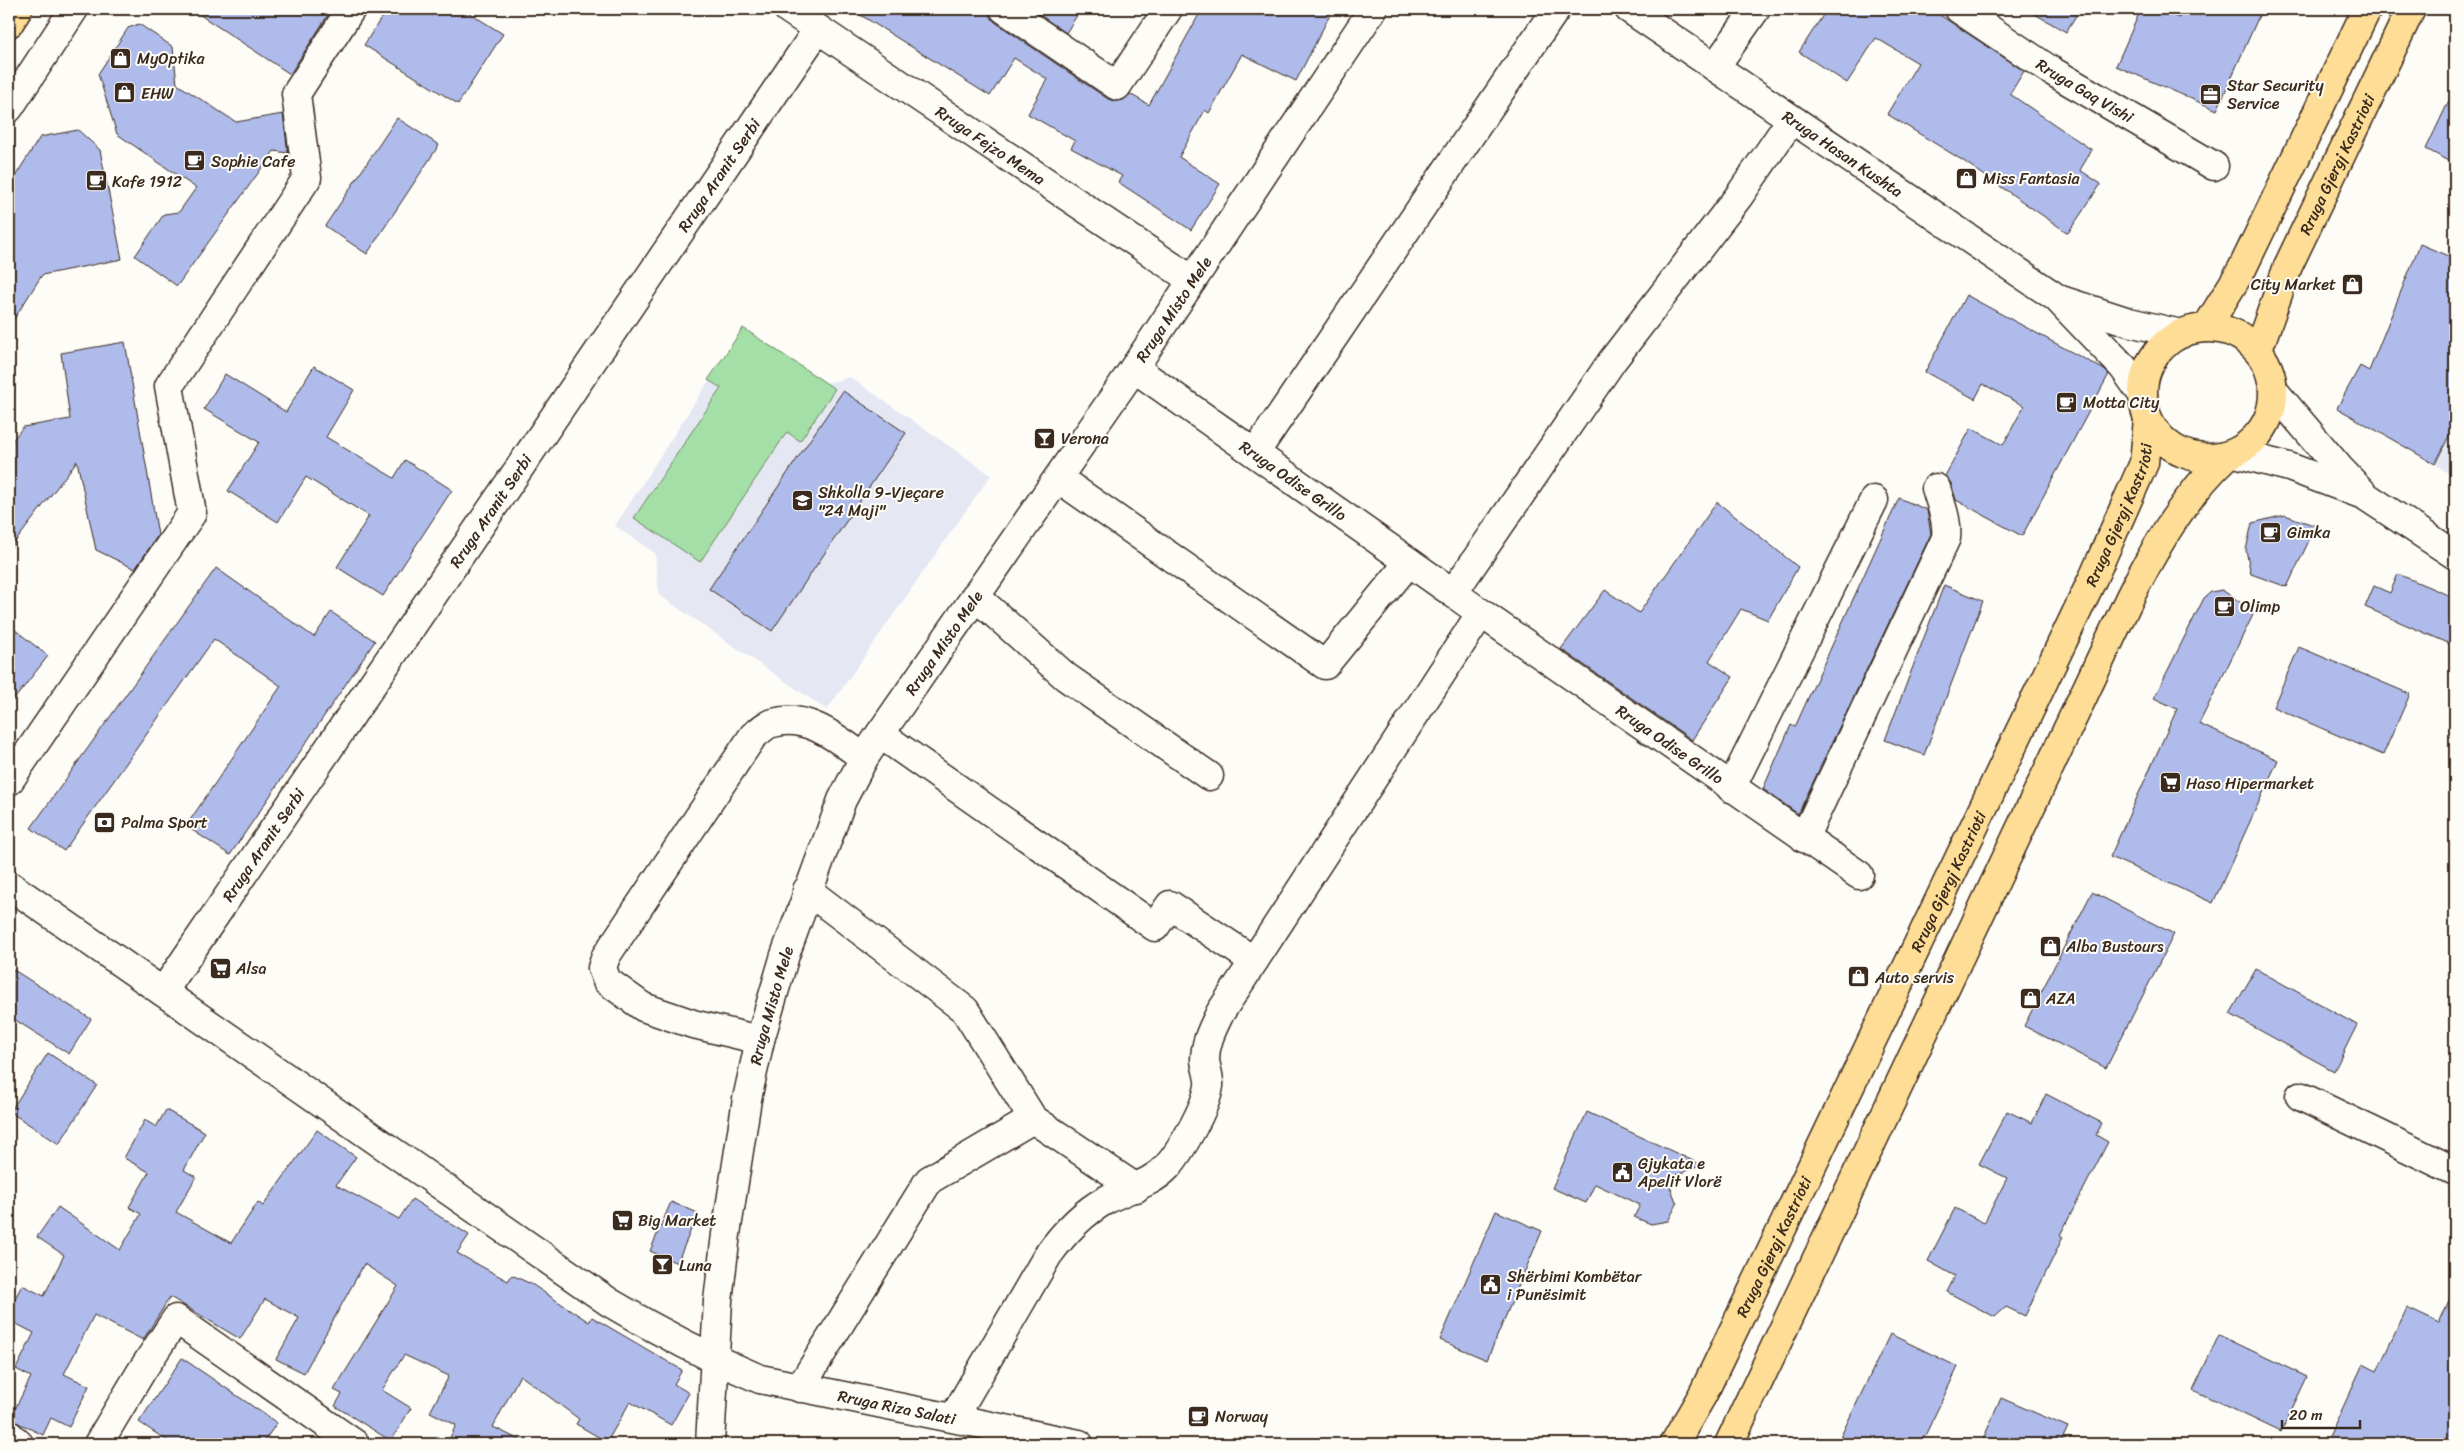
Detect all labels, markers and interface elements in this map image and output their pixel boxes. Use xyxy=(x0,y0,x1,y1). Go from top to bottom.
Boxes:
place label: MyOptika xyxy=(137,44,206,73)
shop icon: MyOptika xyxy=(109,46,133,70)
street label: Rruga Gaq Vishi xyxy=(2030,50,2140,131)
place label: Star Security Service xyxy=(2227,71,2325,118)
place label: EHW xyxy=(141,79,174,108)
shop icon: EHW xyxy=(113,81,137,105)
office icon: Star Security Service xyxy=(2199,82,2223,106)
street label: Rruga Gjergj Kastrioti xyxy=(2291,88,2384,240)
street label: Rruga Fejzo Mema xyxy=(929,98,1051,193)
street label: Rruga Hasan Kushta xyxy=(1776,102,1909,205)
street label: Rruga Aranit Serbi xyxy=(670,112,769,238)
place label: Sophie Cafe xyxy=(211,147,295,176)
cafe icon: Sophie Cafe xyxy=(183,149,207,173)
place label: Miss Fantasia xyxy=(1983,164,2081,193)
shop icon: Miss Fantasia xyxy=(1955,166,1979,190)
place label: Kafe 1912 xyxy=(112,167,182,196)
cafe icon: Kafe 1912 xyxy=(84,169,108,193)
street label: Rruga Misto Mele xyxy=(1128,250,1220,368)
place label: City Market xyxy=(2251,270,2336,299)
shop icon: City Market xyxy=(2340,272,2364,296)
place label: Motta City xyxy=(2083,388,2160,417)
cafe icon: Motta City xyxy=(2055,390,2079,414)
place label: Verona xyxy=(1061,424,1109,453)
bar icon: Verona xyxy=(1033,426,1057,450)
street label: Rruga Odise Grillo xyxy=(1233,433,1353,529)
street label: Rruga Gjergj Kastrioti xyxy=(2077,441,2161,592)
street label: Rruga Aranit Serbi xyxy=(441,448,540,574)
place label: Shkolla 9-Vjeçare "24 Maji" xyxy=(818,478,944,525)
school or university icon: Shkolla 9-Vjeçare "24 Maji" xyxy=(790,489,814,513)
place label: Gimka xyxy=(2287,518,2331,547)
cafe icon: Gimka xyxy=(2259,520,2283,544)
street label: Rruga Misto Mele xyxy=(897,584,991,702)
place label: Olimp xyxy=(2240,592,2281,621)
cafe icon: Olimp xyxy=(2212,594,2236,618)
street label: Rruga Odise Grillo xyxy=(1610,697,1730,792)
place label: Haso Hipermarket xyxy=(2186,769,2314,798)
supermarket icon: Haso Hipermarket xyxy=(2158,771,2182,795)
street label: Rruga Aranit Serbi xyxy=(214,782,313,908)
street label: Rruga Gjergj Kastrioti xyxy=(1902,806,1995,957)
place label: Palma Sport xyxy=(121,808,208,837)
bank icon: Palma Sport xyxy=(93,810,117,834)
place label: Alba Bustours xyxy=(2065,932,2164,961)
shop icon: Alba Bustours xyxy=(2038,934,2062,958)
street label: Rruga Misto Mele xyxy=(741,941,802,1068)
place label: Alsa xyxy=(235,954,266,983)
supermarket icon: Alsa xyxy=(208,956,232,980)
place label: Auto servis xyxy=(1874,963,1955,992)
shop icon: Auto servis xyxy=(1847,965,1871,989)
place label: AZA xyxy=(2045,984,2075,1013)
shop icon: AZA xyxy=(2018,986,2042,1010)
place label: Gjykata e Apelit Vlorë xyxy=(1637,1149,1722,1196)
public building icon: Gjykata e Apelit Vlorë xyxy=(1610,1160,1634,1184)
street label: Rruga Gjergj Kastrioti xyxy=(1728,1171,1820,1322)
place label: Big Market xyxy=(638,1206,716,1235)
supermarket icon: Big Market xyxy=(610,1208,634,1232)
place label: Luna xyxy=(679,1251,713,1280)
bar icon: Luna xyxy=(651,1253,675,1277)
place label: Shërbimi Kombëtar i Punësimit xyxy=(1507,1262,1643,1309)
public building icon: Shërbimi Kombëtar i Punësimit xyxy=(1479,1273,1503,1297)
street label: Rruga Riza Salati xyxy=(835,1381,959,1434)
scale bar xyxy=(2282,1398,2359,1430)
place label: Norway xyxy=(1215,1402,1269,1431)
text: 20 m xyxy=(2289,1402,2323,1428)
cafe icon: Norway xyxy=(1187,1404,1211,1428)

